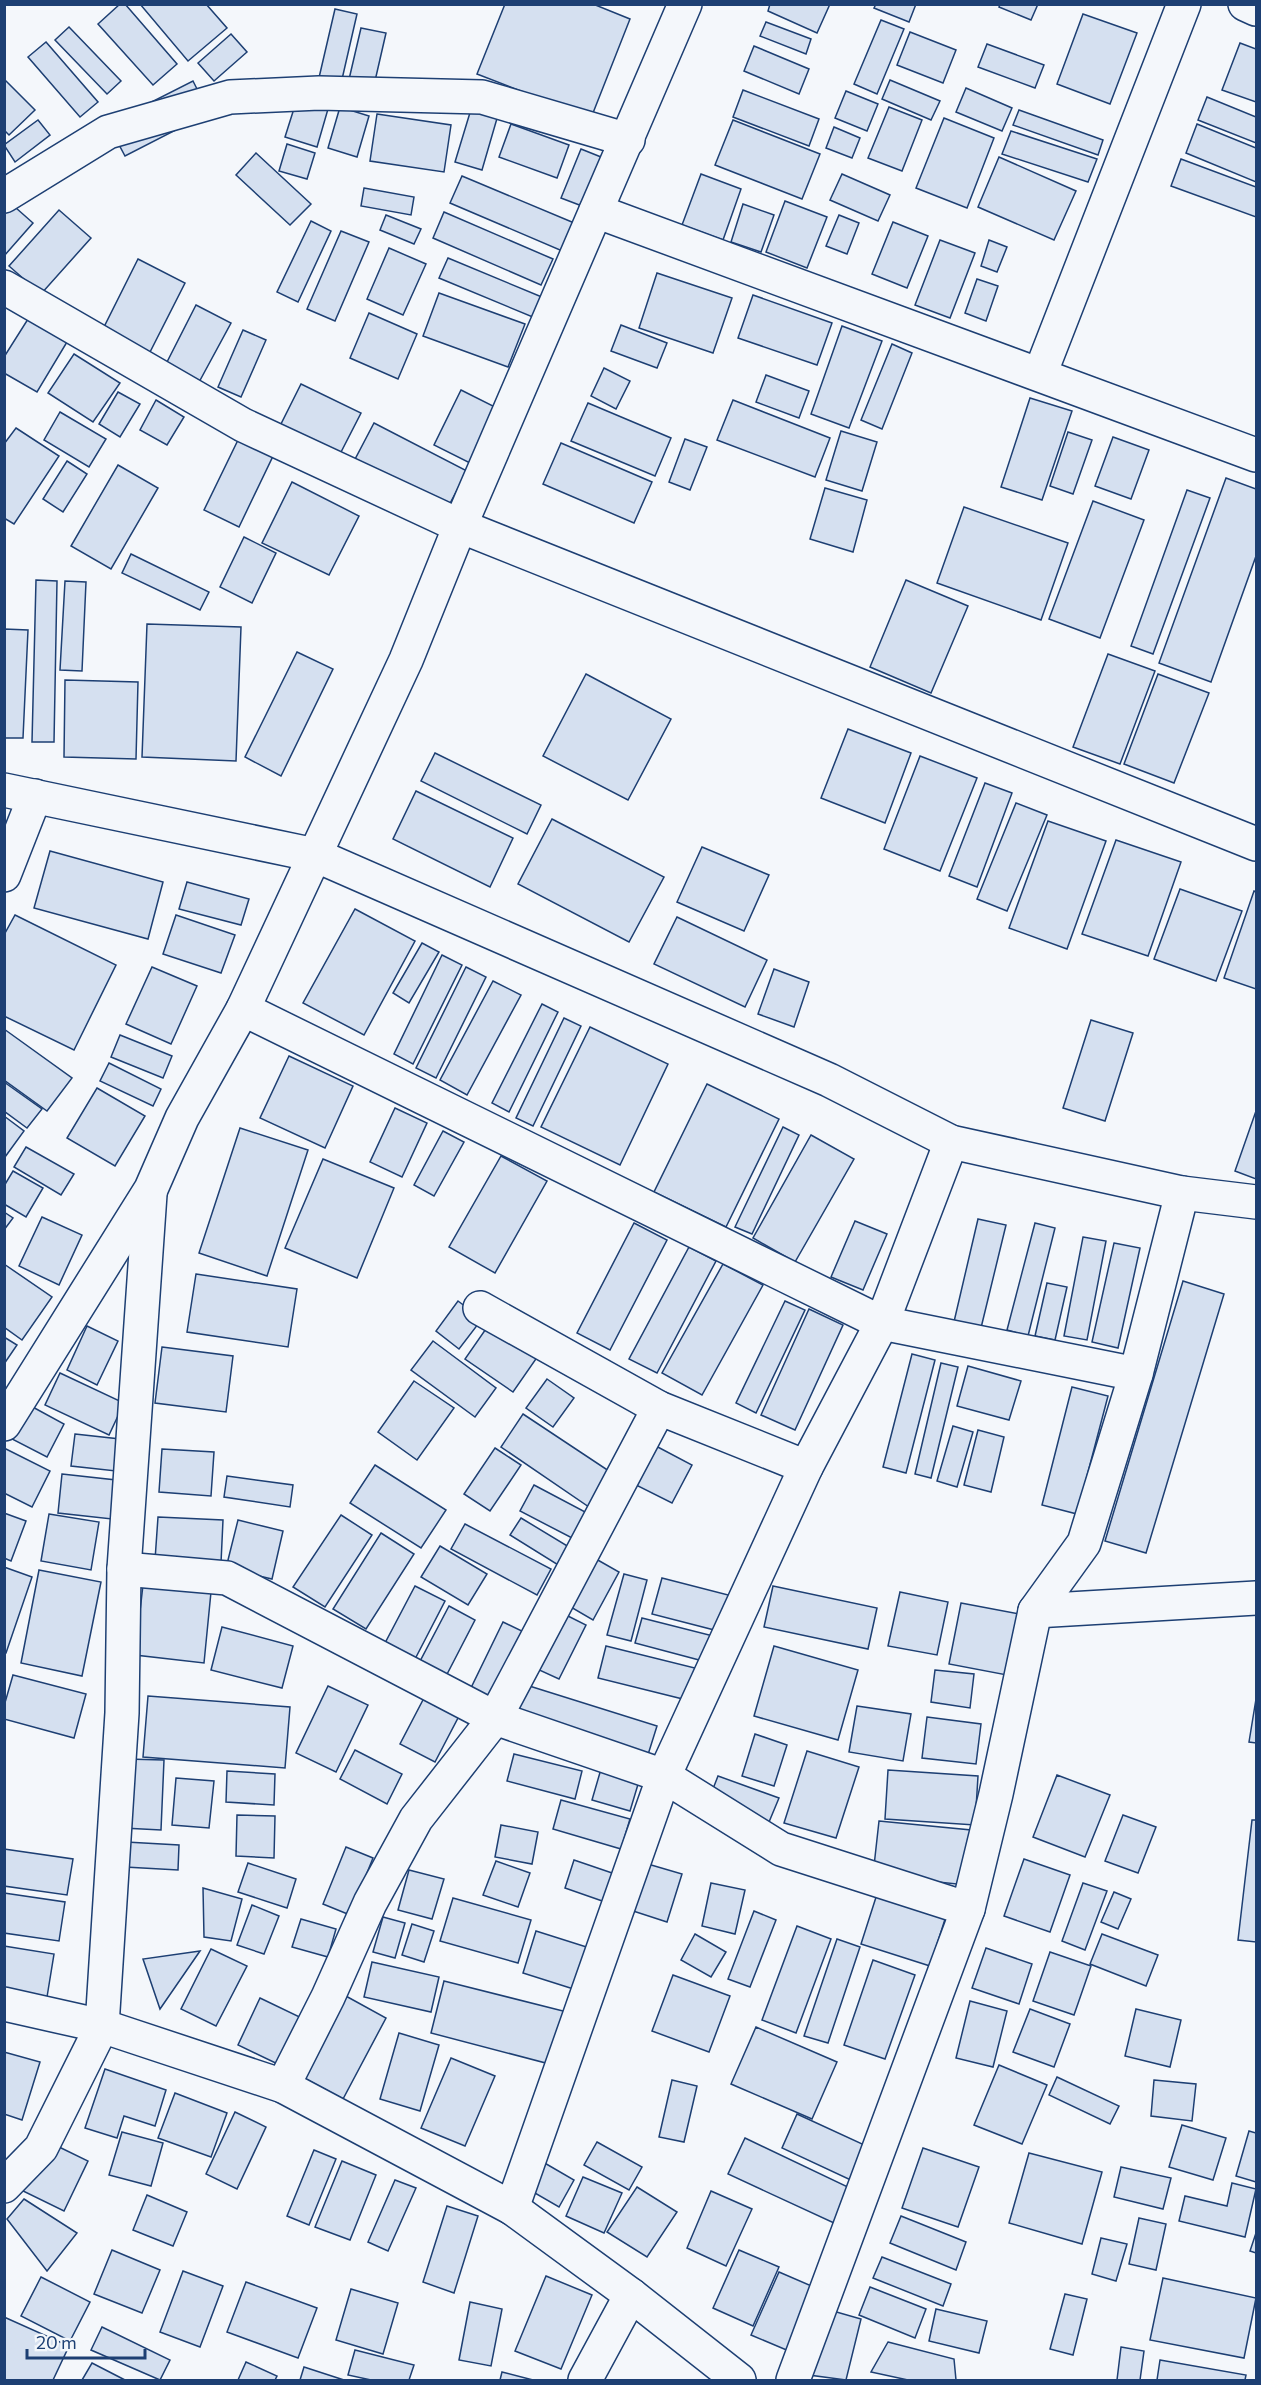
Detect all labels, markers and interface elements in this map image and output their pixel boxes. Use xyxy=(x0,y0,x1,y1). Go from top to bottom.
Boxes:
scale bar xyxy=(27,2322,146,2360)
text: 20 m xyxy=(36,2331,77,2353)

